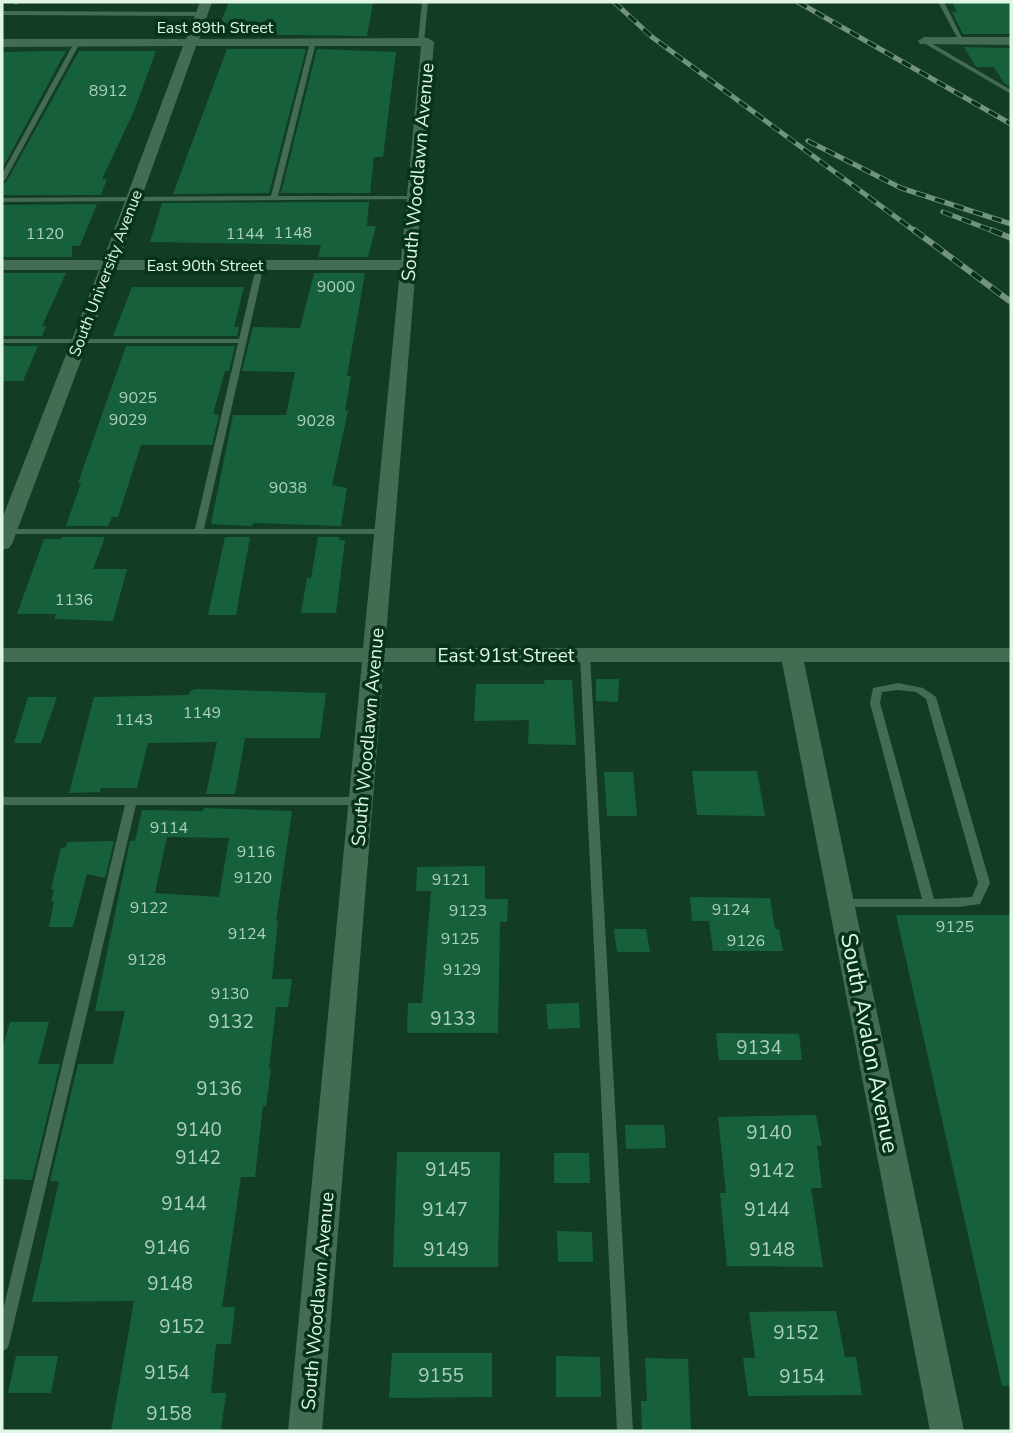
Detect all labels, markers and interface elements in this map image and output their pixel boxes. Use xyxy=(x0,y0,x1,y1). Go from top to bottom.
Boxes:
street label: East 89th Street xyxy=(157,17,274,39)
street label: South Woodlawn Avenue xyxy=(395,62,440,282)
house number: 8912 xyxy=(89,80,127,102)
street label: South University Avenue xyxy=(64,187,148,360)
house number: 1148 xyxy=(274,222,312,244)
house number: 1120 xyxy=(26,223,64,245)
house number: 1144 xyxy=(226,223,265,245)
street label: East 90th Street xyxy=(147,255,264,277)
house number: 9000 xyxy=(317,276,355,298)
house number: 9025 xyxy=(119,387,157,409)
house number: 9029 xyxy=(109,409,147,431)
house number: 9028 xyxy=(297,410,335,432)
house number: 9038 xyxy=(269,477,307,499)
house number: 1136 xyxy=(55,589,93,611)
street label: South Woodlawn Avenue xyxy=(345,627,390,847)
street label: East 91st Street xyxy=(438,643,575,669)
house number: 1149 xyxy=(183,702,221,724)
house number: 1143 xyxy=(115,709,153,731)
house number: 9114 xyxy=(150,817,189,839)
house number: 9116 xyxy=(237,841,275,863)
house number: 9120 xyxy=(234,867,272,889)
house number: 9121 xyxy=(432,869,470,891)
house number: 9122 xyxy=(130,897,168,919)
house number: 9124 xyxy=(712,899,751,921)
house number: 9123 xyxy=(449,900,487,922)
house number: 9125 xyxy=(936,916,974,938)
house number: 9124 xyxy=(228,923,267,945)
house number: 9125 xyxy=(441,928,479,950)
house number: 9126 xyxy=(727,930,765,952)
street label: South Avalon Avenue xyxy=(833,930,906,1156)
house number: 9128 xyxy=(128,949,166,971)
house number: 9129 xyxy=(443,959,481,981)
house number: 9130 xyxy=(211,983,249,1005)
house number: 9133 xyxy=(430,1006,476,1032)
house number: 9132 xyxy=(208,1009,254,1035)
house number: 9134 xyxy=(736,1035,782,1061)
house number: 9136 xyxy=(196,1076,242,1102)
house number: 9140 xyxy=(176,1117,222,1143)
house number: 9140 xyxy=(746,1120,792,1146)
house number: 9142 xyxy=(175,1145,221,1171)
house number: 9145 xyxy=(425,1157,471,1183)
house number: 9142 xyxy=(749,1158,795,1184)
house number: 9144 xyxy=(161,1191,207,1217)
street label: South Woodlawn Avenue xyxy=(295,1191,340,1411)
house number: 9147 xyxy=(422,1197,468,1223)
house number: 9144 xyxy=(744,1197,790,1223)
house number: 9146 xyxy=(144,1235,190,1261)
house number: 9149 xyxy=(423,1237,469,1263)
house number: 9148 xyxy=(749,1237,795,1263)
house number: 9148 xyxy=(147,1271,193,1297)
house number: 9152 xyxy=(159,1314,205,1340)
house number: 9152 xyxy=(773,1320,819,1346)
house number: 9154 xyxy=(144,1360,190,1386)
house number: 9155 xyxy=(418,1363,464,1389)
house number: 9154 xyxy=(779,1364,825,1390)
house number: 9158 xyxy=(146,1401,192,1427)

